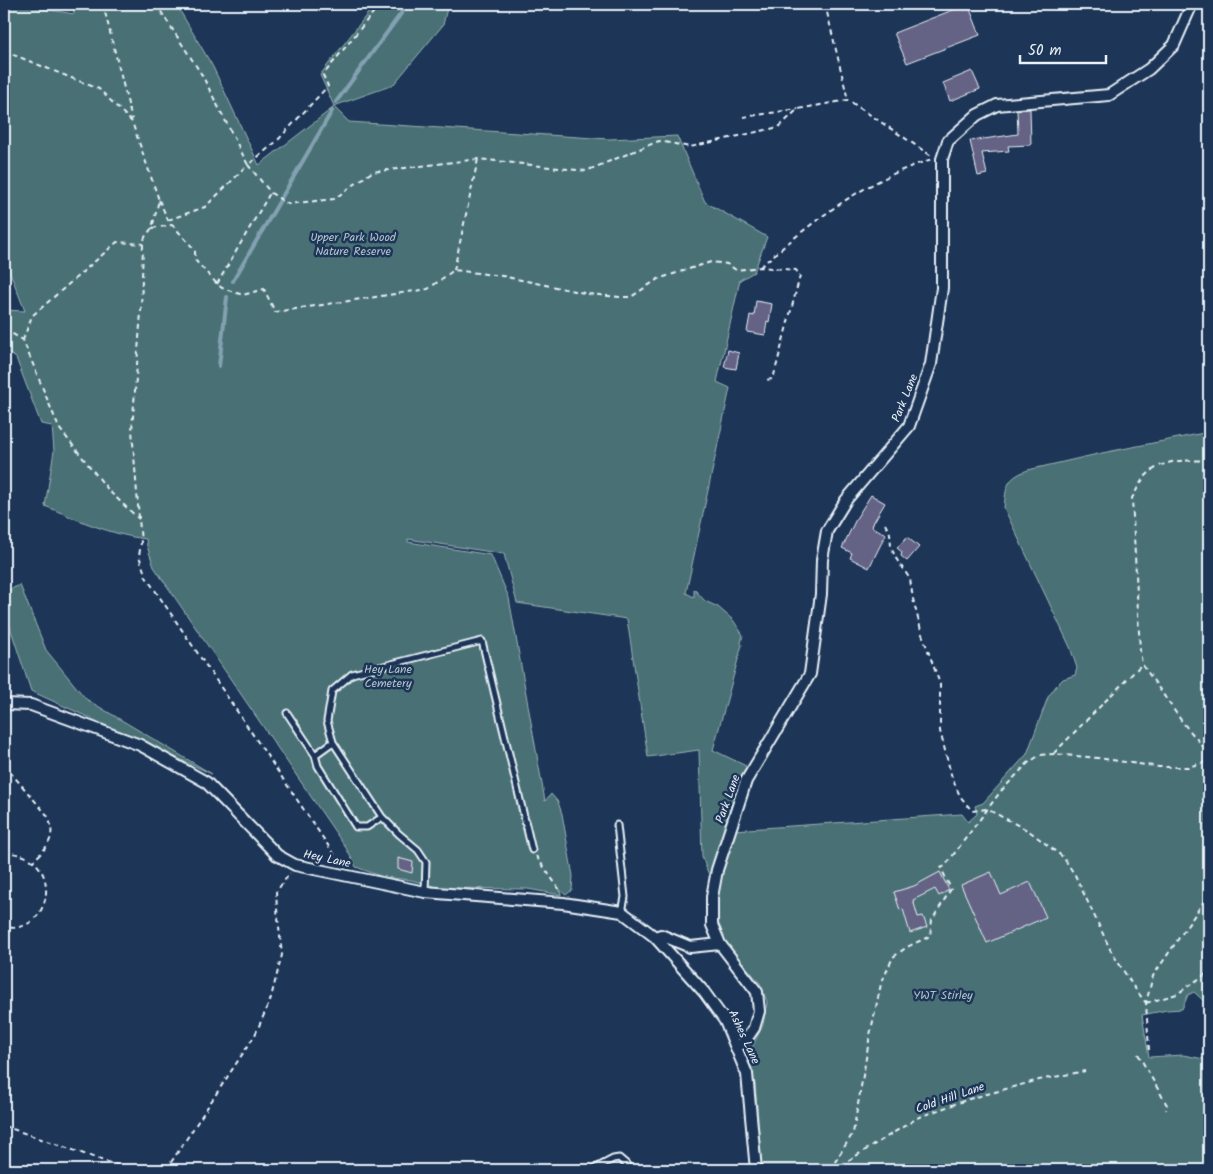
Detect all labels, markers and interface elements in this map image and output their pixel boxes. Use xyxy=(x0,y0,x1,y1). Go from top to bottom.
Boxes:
scale bar xyxy=(1020,32,1107,64)
text: 50 m xyxy=(1028,39,1062,63)
park label: Upper Park Wood Nature Reserve xyxy=(310,228,397,261)
street label: Park Lane xyxy=(887,370,923,425)
park label: Hey Lane Cemetery xyxy=(364,660,413,693)
street label: Park Lane xyxy=(710,771,746,826)
street label: Hey Lane xyxy=(302,845,353,873)
park label: YWT Stirley xyxy=(913,986,973,1005)
street label: Ashes Lane xyxy=(723,1007,765,1068)
street label: Cold Hill Lane xyxy=(913,1077,988,1119)

